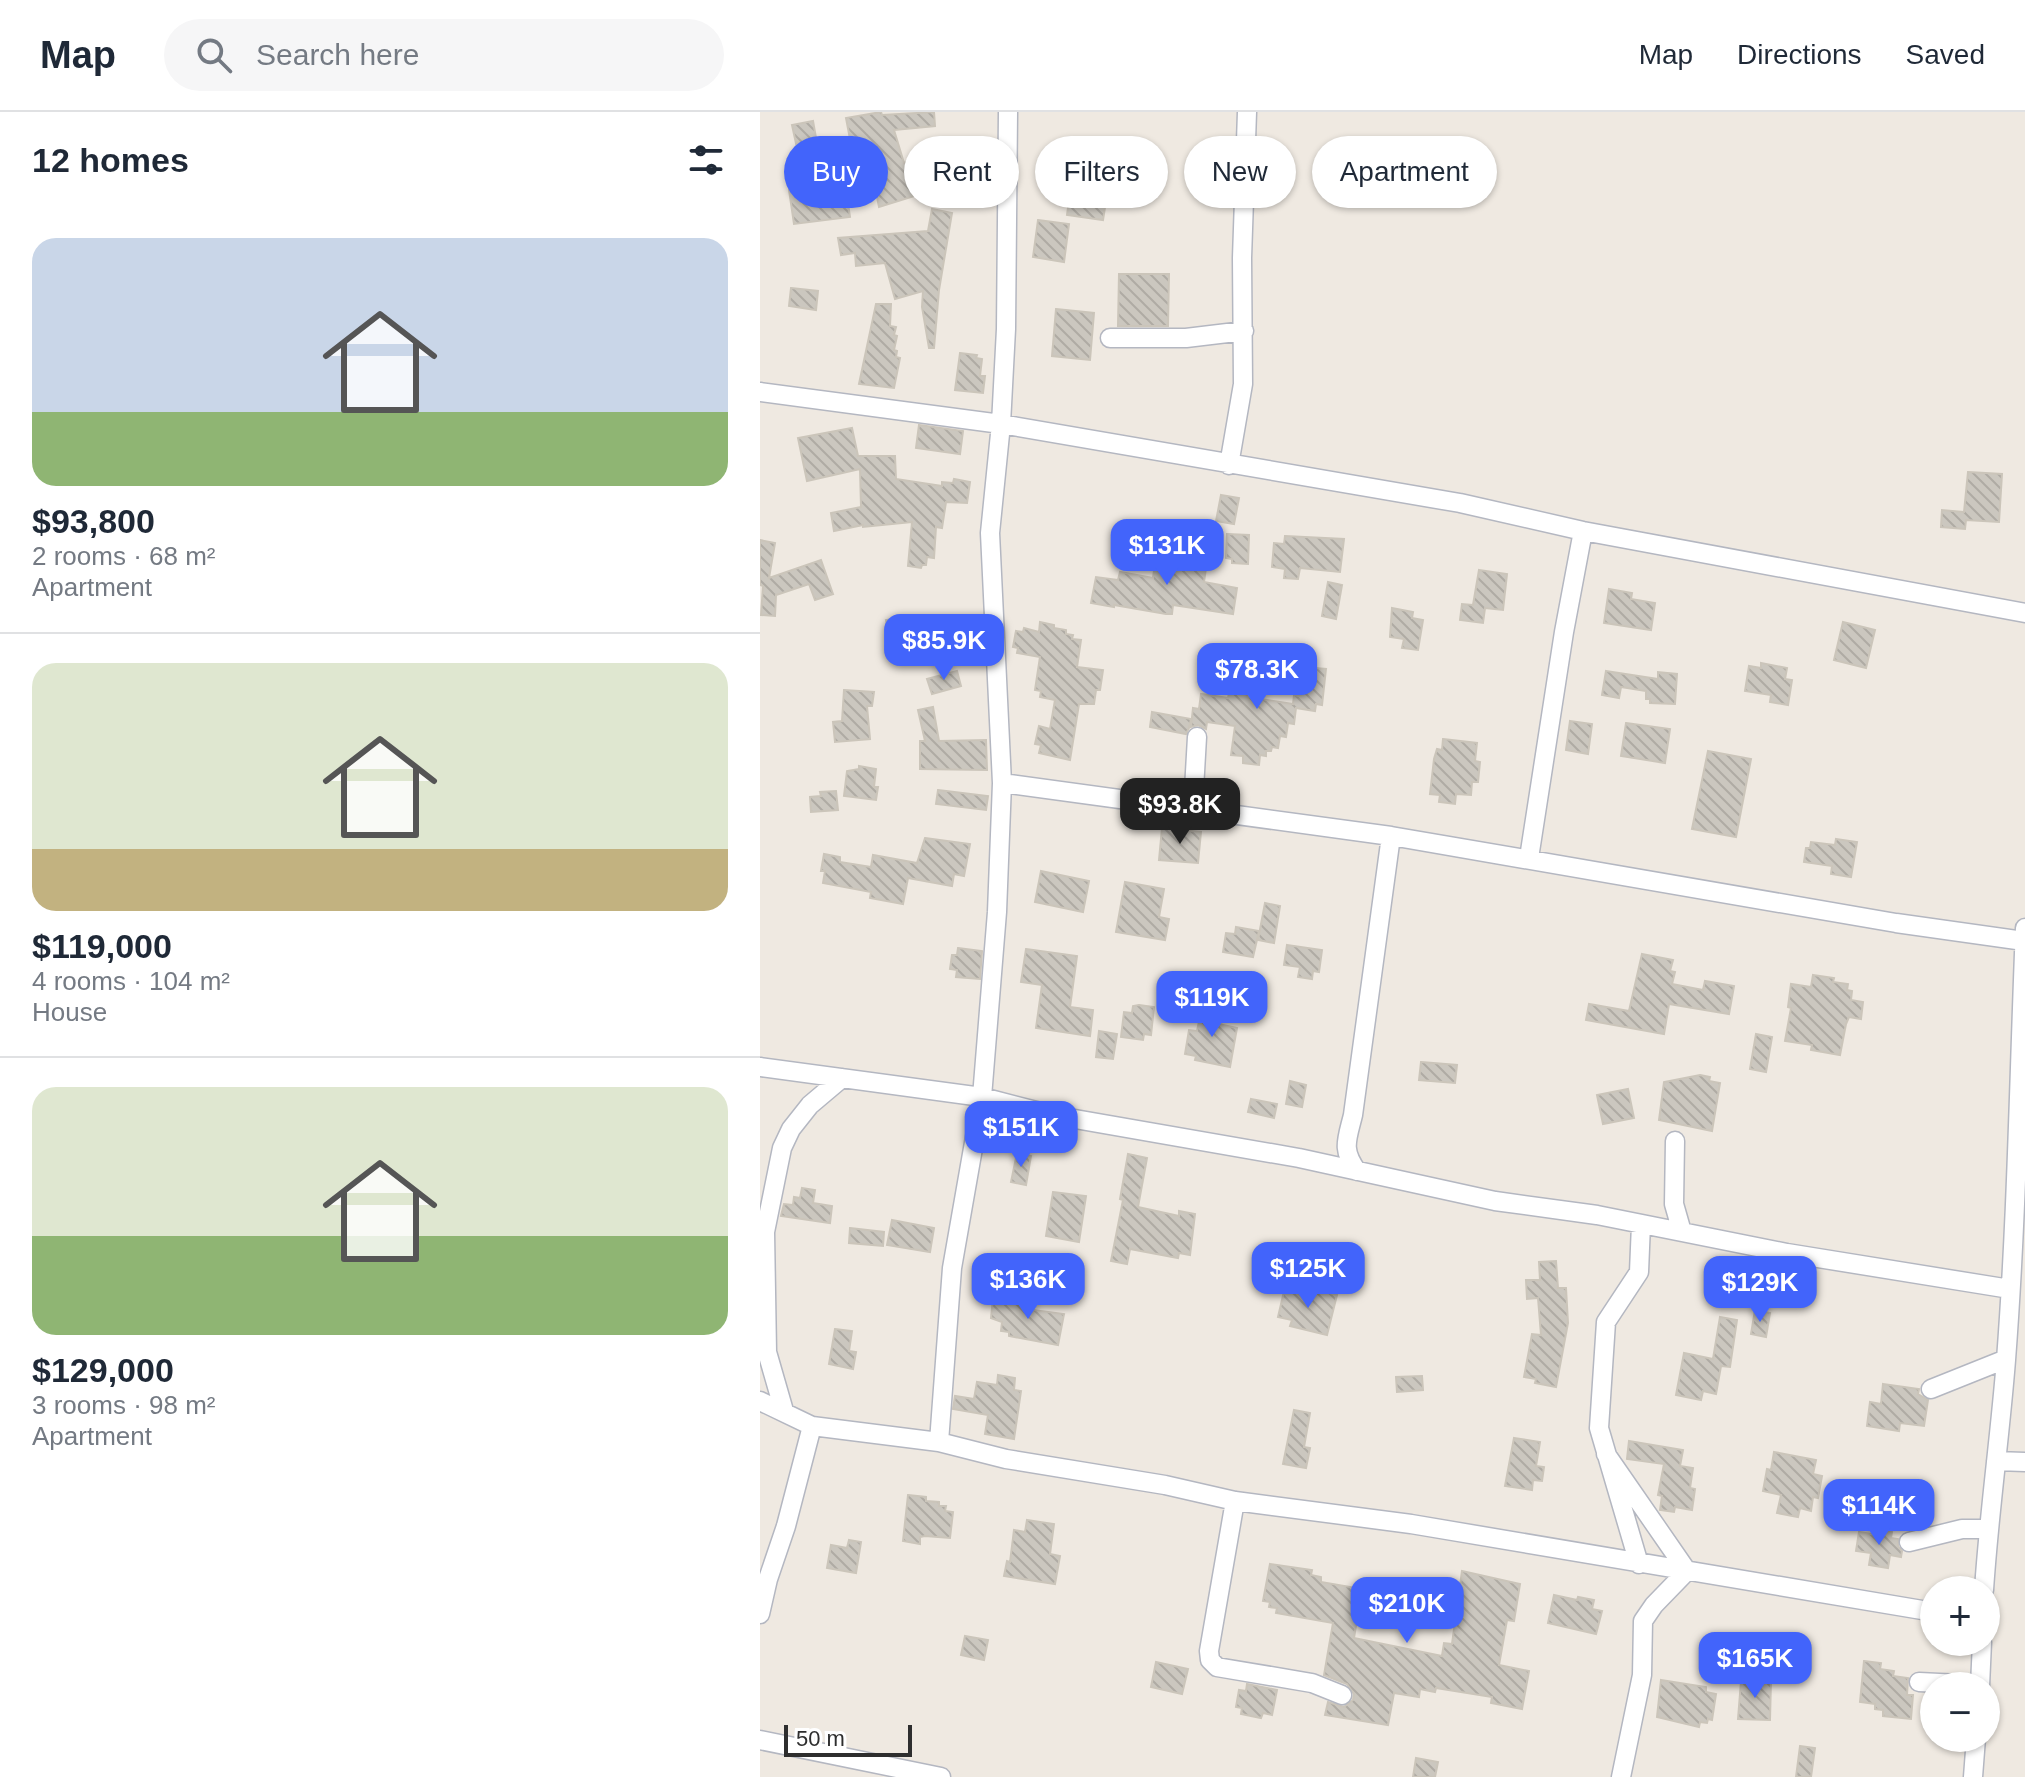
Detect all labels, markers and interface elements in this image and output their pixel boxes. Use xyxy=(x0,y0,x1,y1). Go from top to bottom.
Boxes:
search box xyxy=(164,19,724,91)
icon: search xyxy=(192,33,236,77)
text: Map xyxy=(40,34,116,76)
text: Search here xyxy=(256,38,419,71)
text: Map xyxy=(1639,39,1693,70)
text: Directions xyxy=(1737,39,1862,70)
text: Saved xyxy=(1906,39,1985,70)
chip: Buy xyxy=(784,136,888,208)
chip: Rent xyxy=(904,136,1019,208)
chip: Filters xyxy=(1035,136,1168,208)
chip: New xyxy=(1184,136,1296,208)
chip: Apartment xyxy=(1312,136,1497,208)
icon: filters xyxy=(684,138,728,182)
text: 12 homes xyxy=(32,141,189,179)
icon: home xyxy=(308,290,452,434)
text: $93,800 xyxy=(32,502,155,540)
pin: $131K xyxy=(1111,519,1223,587)
text: $131K xyxy=(1129,530,1205,560)
text: 2 rooms · 68 m² xyxy=(32,541,216,571)
text: Apartment xyxy=(32,572,152,602)
pin: $85.9K xyxy=(879,614,1009,682)
text: $85.9K xyxy=(902,625,986,655)
pin: $78.3K xyxy=(1192,643,1322,711)
text: $78.3K xyxy=(1215,654,1299,684)
icon: home xyxy=(308,715,452,859)
pin: $93.8K xyxy=(1115,778,1245,846)
text: $93.8K xyxy=(1138,789,1222,819)
text: $119,000 xyxy=(32,927,172,965)
text: 4 rooms · 104 m² xyxy=(32,966,230,996)
pin: $119K xyxy=(1156,971,1268,1039)
text: $119K xyxy=(1174,982,1250,1012)
text: House xyxy=(32,997,107,1027)
pin: $151K xyxy=(965,1101,1077,1169)
text: $151K xyxy=(983,1112,1059,1142)
icon: home xyxy=(308,1139,452,1283)
pin: $125K xyxy=(1252,1242,1364,1310)
pin: $136K xyxy=(972,1253,1084,1321)
text: $125K xyxy=(1270,1253,1346,1283)
pin: $129K xyxy=(1704,1256,1816,1324)
text: $136K xyxy=(990,1264,1066,1294)
text: $129K xyxy=(1722,1267,1798,1297)
text: $129,000 xyxy=(32,1351,174,1389)
text: 3 rooms · 98 m² xyxy=(32,1390,216,1420)
text: Apartment xyxy=(32,1421,152,1451)
pin: $114K xyxy=(1823,1479,1935,1547)
text: $114K xyxy=(1841,1490,1917,1520)
map controls xyxy=(1920,1576,2000,1752)
button: + xyxy=(1920,1576,2000,1656)
pin: $210K xyxy=(1351,1577,1463,1645)
text: $210K xyxy=(1369,1588,1445,1618)
pin: $165K xyxy=(1699,1632,1811,1700)
text: $165K xyxy=(1717,1643,1793,1673)
button: − xyxy=(1920,1672,2000,1752)
scale bar xyxy=(784,1721,912,1757)
text: 50 m xyxy=(796,1726,845,1751)

